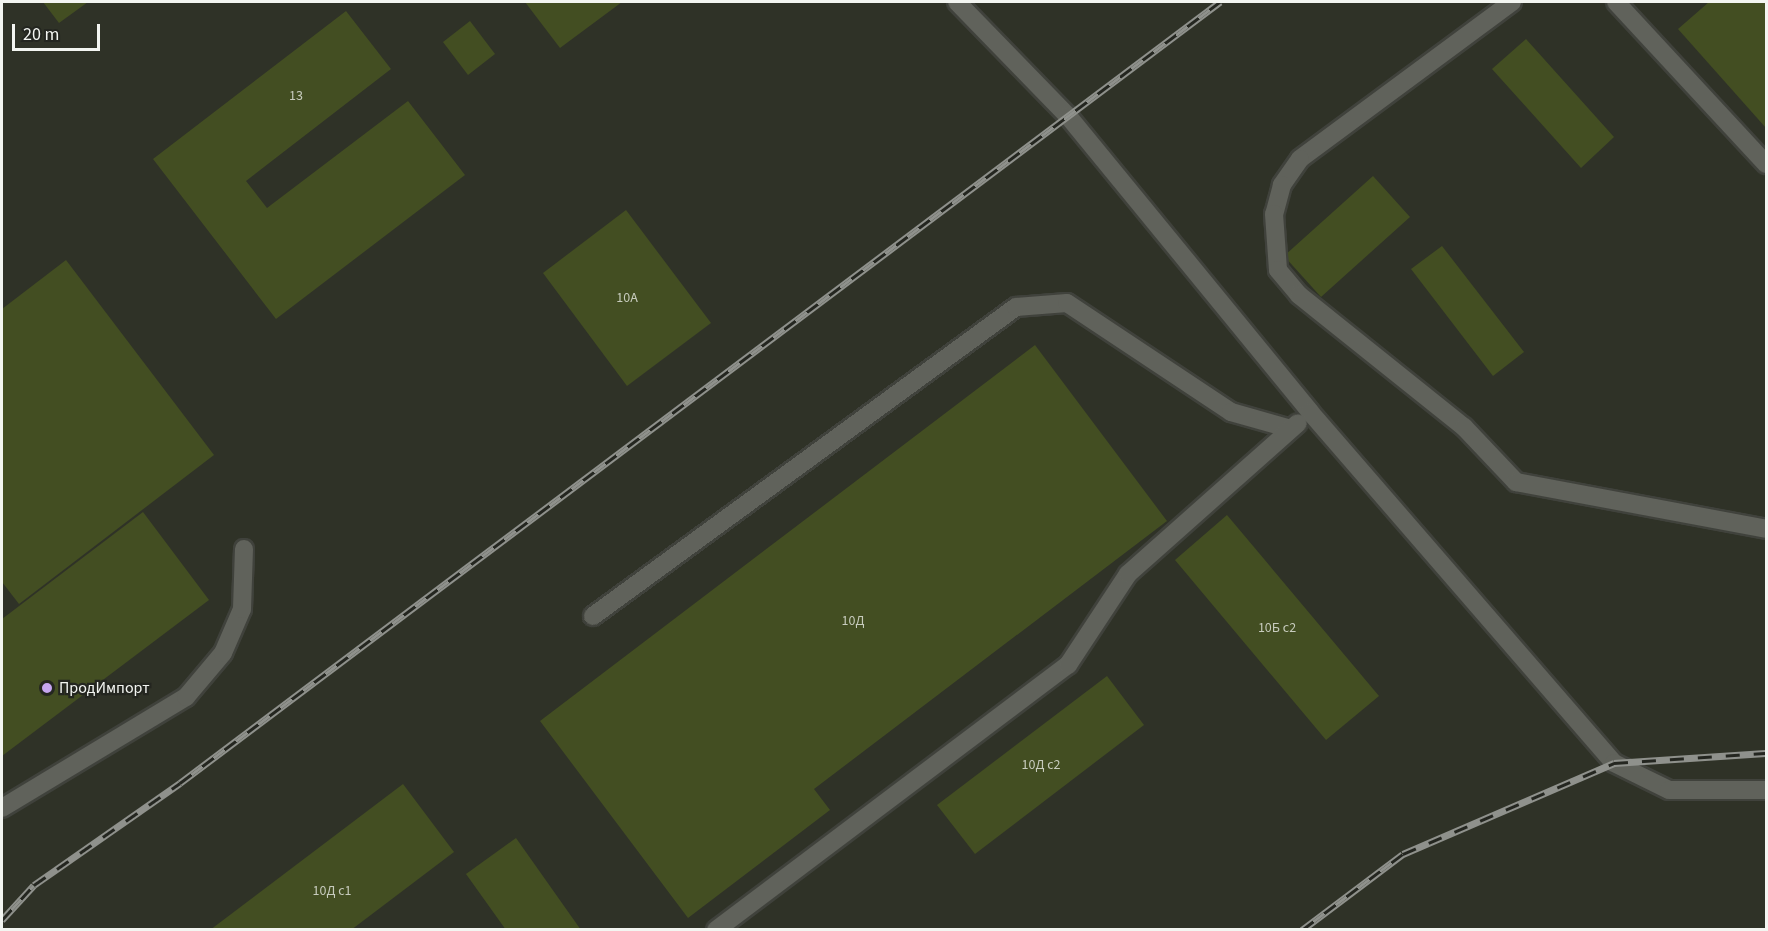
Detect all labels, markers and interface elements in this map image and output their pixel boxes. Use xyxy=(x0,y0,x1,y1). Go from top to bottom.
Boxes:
scale bar xyxy=(15,12,104,50)
text: 20 m xyxy=(23,22,59,47)
house number: 13 xyxy=(289,88,303,104)
house number: 10А xyxy=(616,290,638,306)
house number: 10Д xyxy=(842,613,864,629)
house number: 10Б с2 xyxy=(1258,620,1296,636)
place label: ПродИмпорт xyxy=(59,678,150,698)
marker: ПродИмпорт xyxy=(40,681,54,695)
house number: 10Д с2 xyxy=(1022,757,1060,773)
house number: 10Д с1 xyxy=(313,883,351,899)

